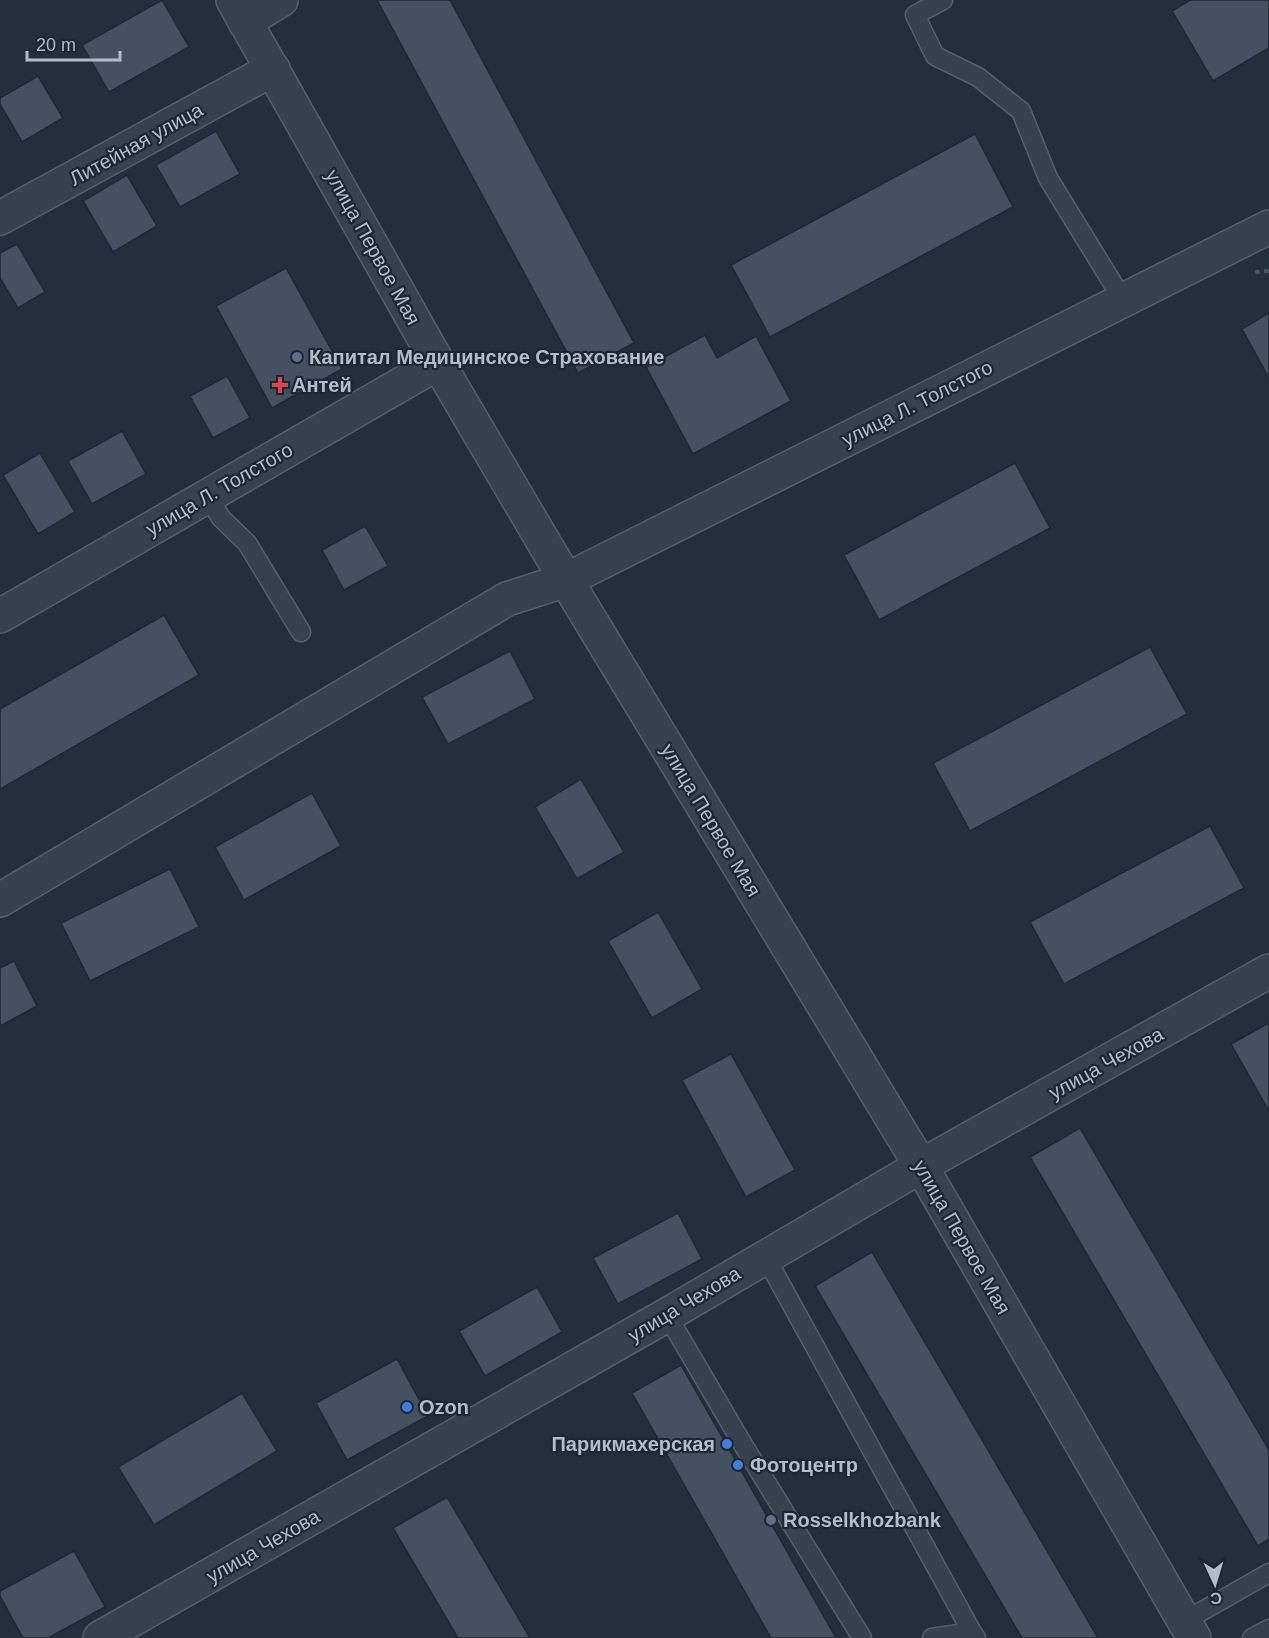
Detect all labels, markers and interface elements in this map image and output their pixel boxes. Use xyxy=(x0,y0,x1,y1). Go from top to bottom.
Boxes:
scale bar xyxy=(27,24,120,62)
text: 20 m xyxy=(36,35,76,55)
street label: Литейная улица xyxy=(65,98,207,190)
street label: улица Первое Мая xyxy=(321,165,425,329)
place label: Капитал Медицинское Страхование xyxy=(309,346,664,368)
marker: Капитал Медицинское Страхование xyxy=(290,350,304,364)
street label: улица Л. Толстого xyxy=(838,356,996,450)
place label: Антей xyxy=(292,374,352,396)
marker: Антей xyxy=(273,378,287,392)
street label: улица Л. Толстого xyxy=(142,438,296,540)
street label: улица Первое Мая xyxy=(657,740,765,900)
street label: улица Чехова xyxy=(1045,1022,1168,1103)
street label: улица Первое Мая xyxy=(909,1156,1015,1318)
street label: улица Чехова xyxy=(624,1261,745,1346)
place label: Ozon xyxy=(419,1396,469,1418)
marker: Ozon xyxy=(400,1400,414,1414)
place label: Парикмахерская xyxy=(551,1433,715,1455)
marker: Парикмахерская xyxy=(720,1437,734,1451)
place label: Фотоцентр xyxy=(750,1454,858,1476)
marker: Фотоцентр xyxy=(731,1458,745,1472)
street label: улица Чехова xyxy=(203,1504,324,1587)
place label: Rosselkhozbank xyxy=(783,1509,942,1531)
marker: Rosselkhozbank xyxy=(764,1513,778,1527)
north arrow xyxy=(1185,1554,1245,1614)
text: С xyxy=(1209,1590,1222,1607)

